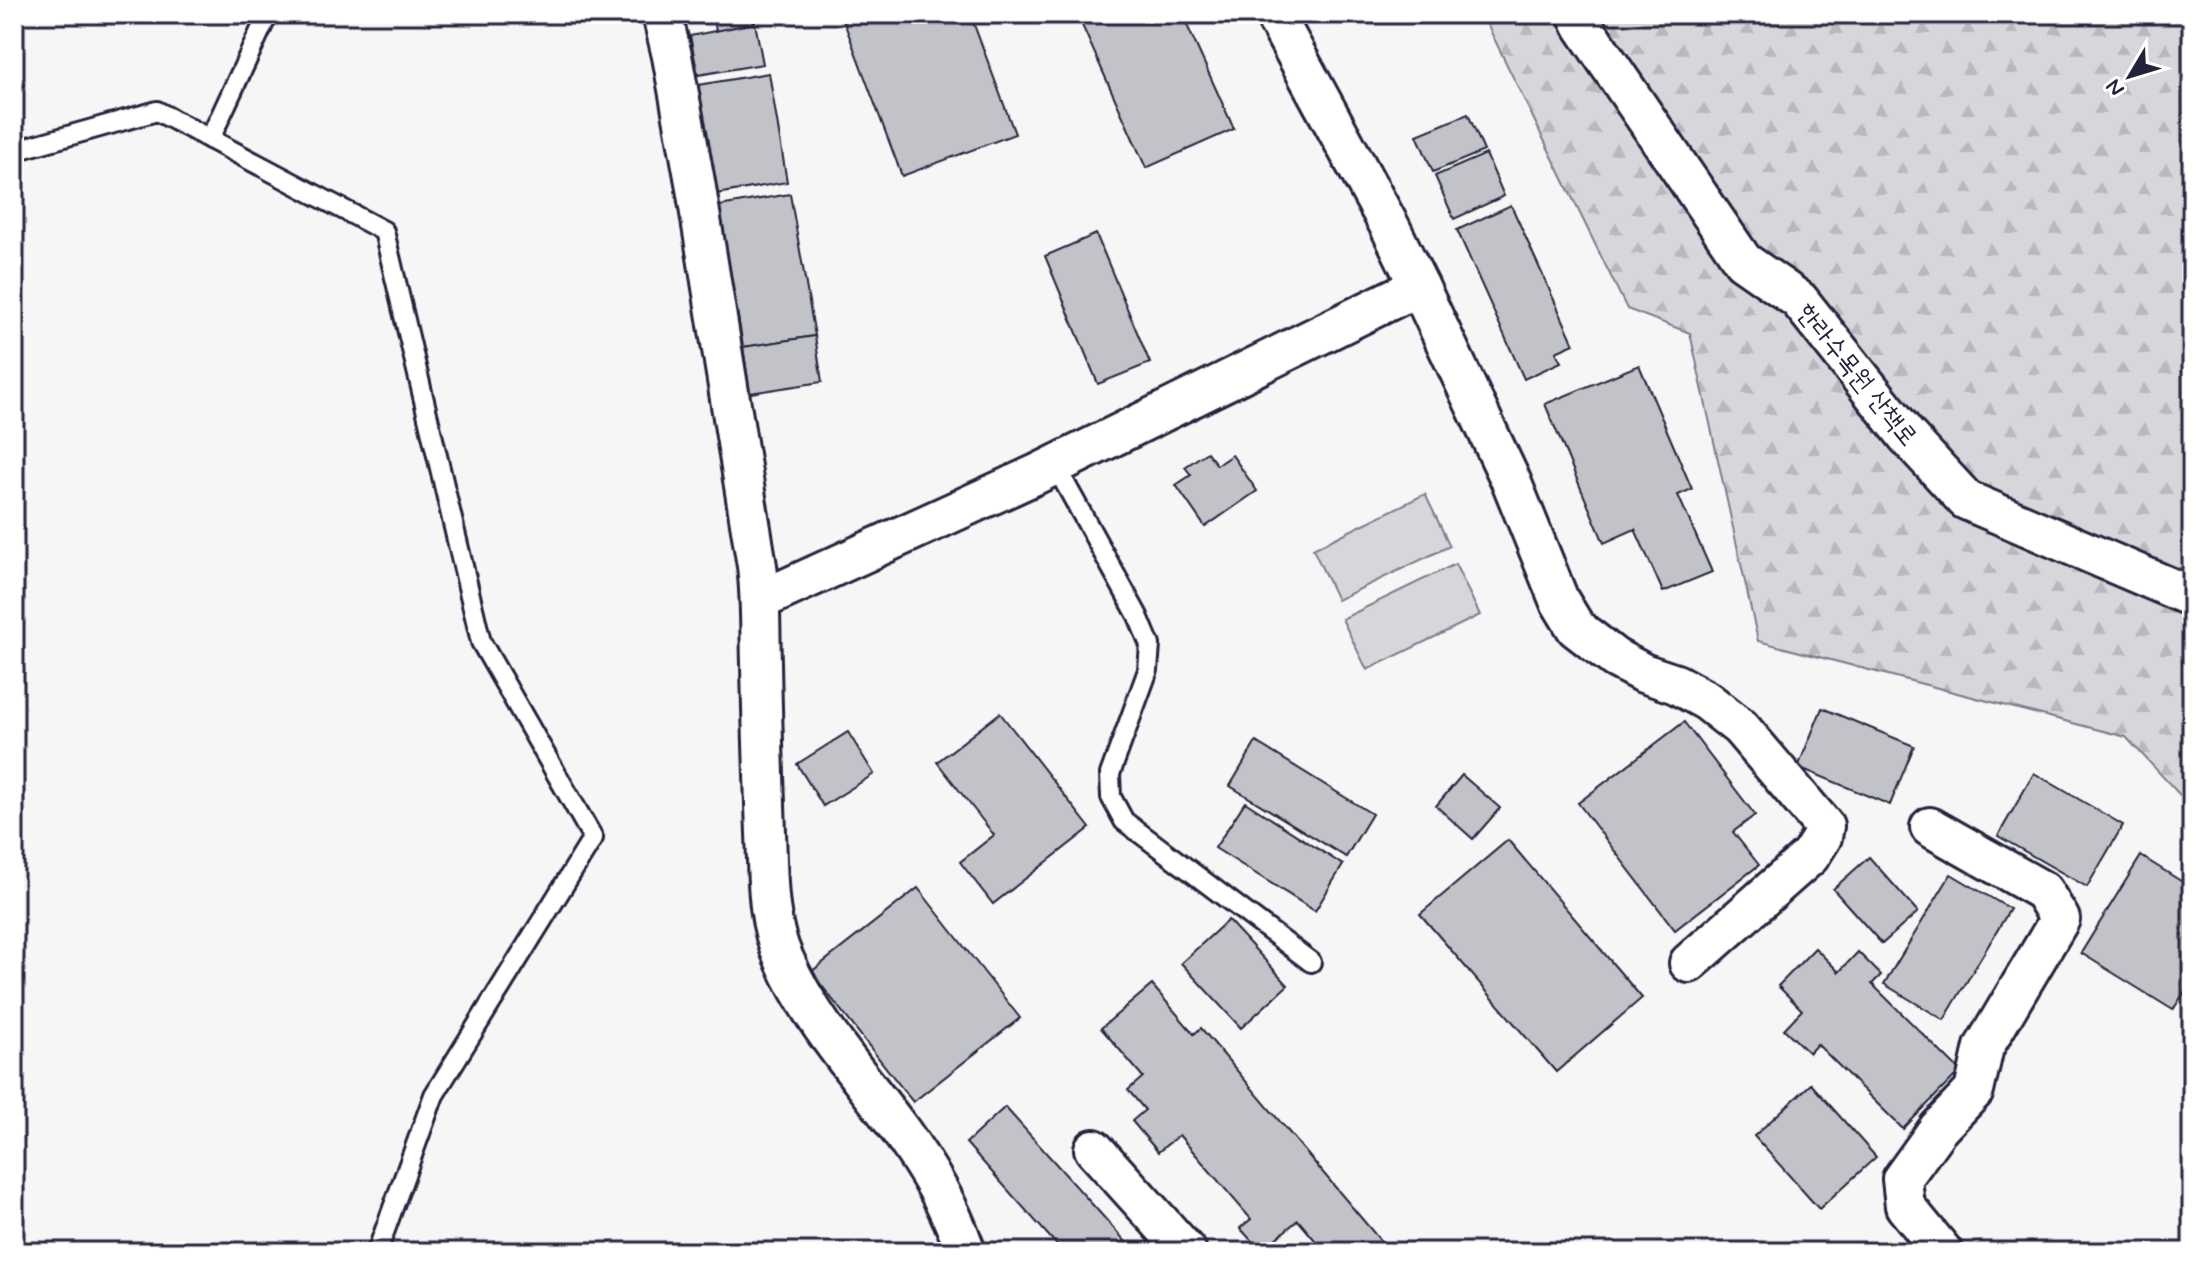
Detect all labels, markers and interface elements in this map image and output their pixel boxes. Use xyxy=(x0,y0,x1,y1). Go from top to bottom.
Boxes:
north arrow xyxy=(2090,36,2170,116)
text: N xyxy=(2100,73,2131,101)
street label: 한라수목원 산책로 xyxy=(1788,297,1925,454)

